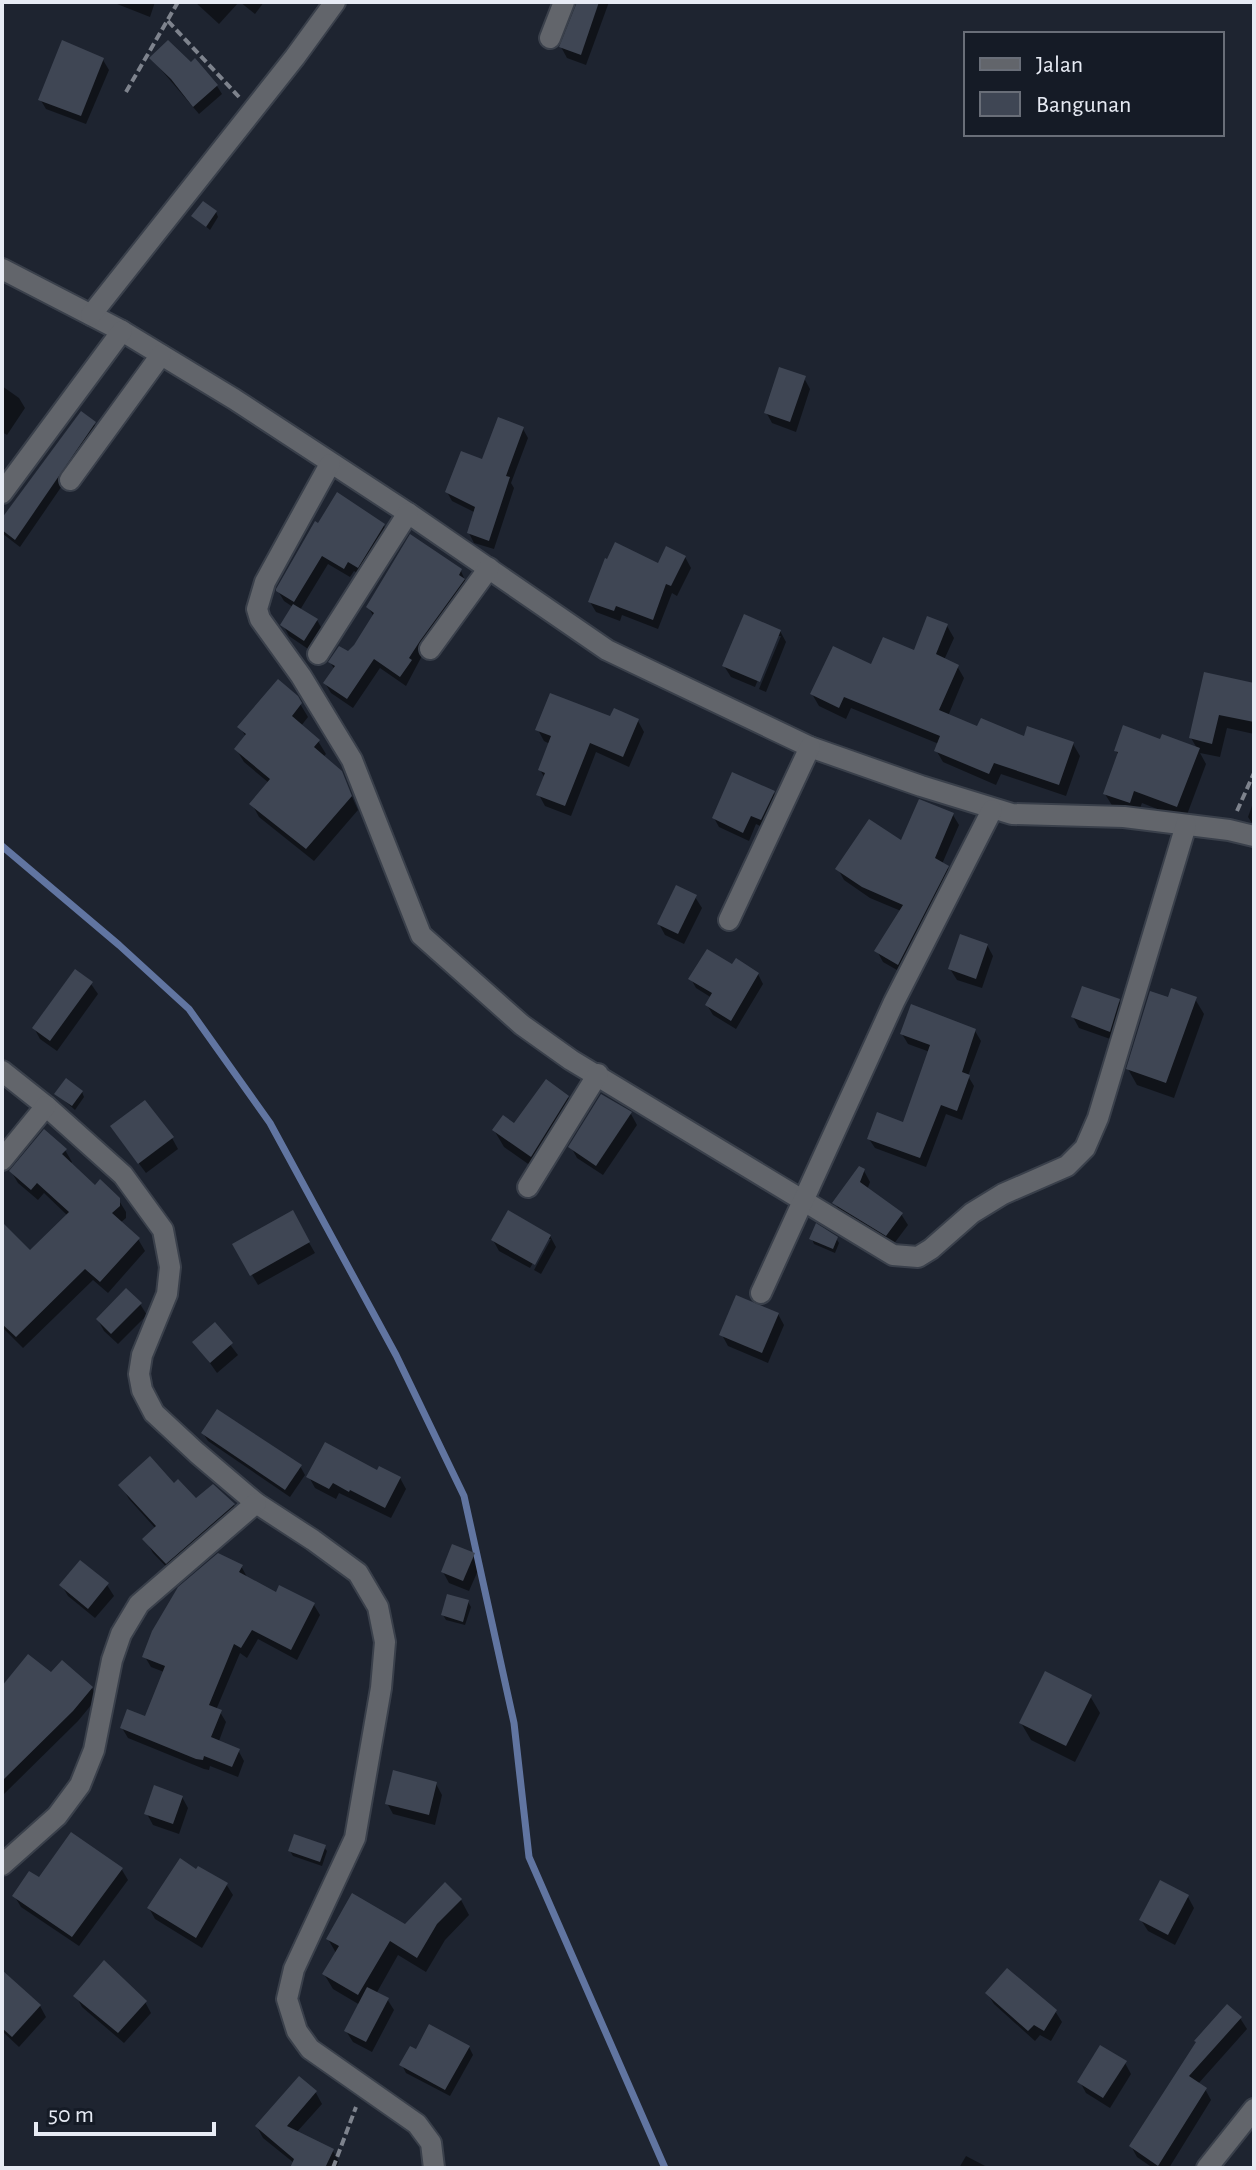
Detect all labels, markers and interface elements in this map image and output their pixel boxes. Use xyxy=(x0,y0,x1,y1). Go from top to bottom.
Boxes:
legend xyxy=(964,32,1224,136)
text: Jalan xyxy=(1036,53,1083,77)
text: Bangunan xyxy=(1036,93,1131,117)
scale bar xyxy=(36,2086,214,2136)
text: 50 m xyxy=(48,2103,94,2127)

